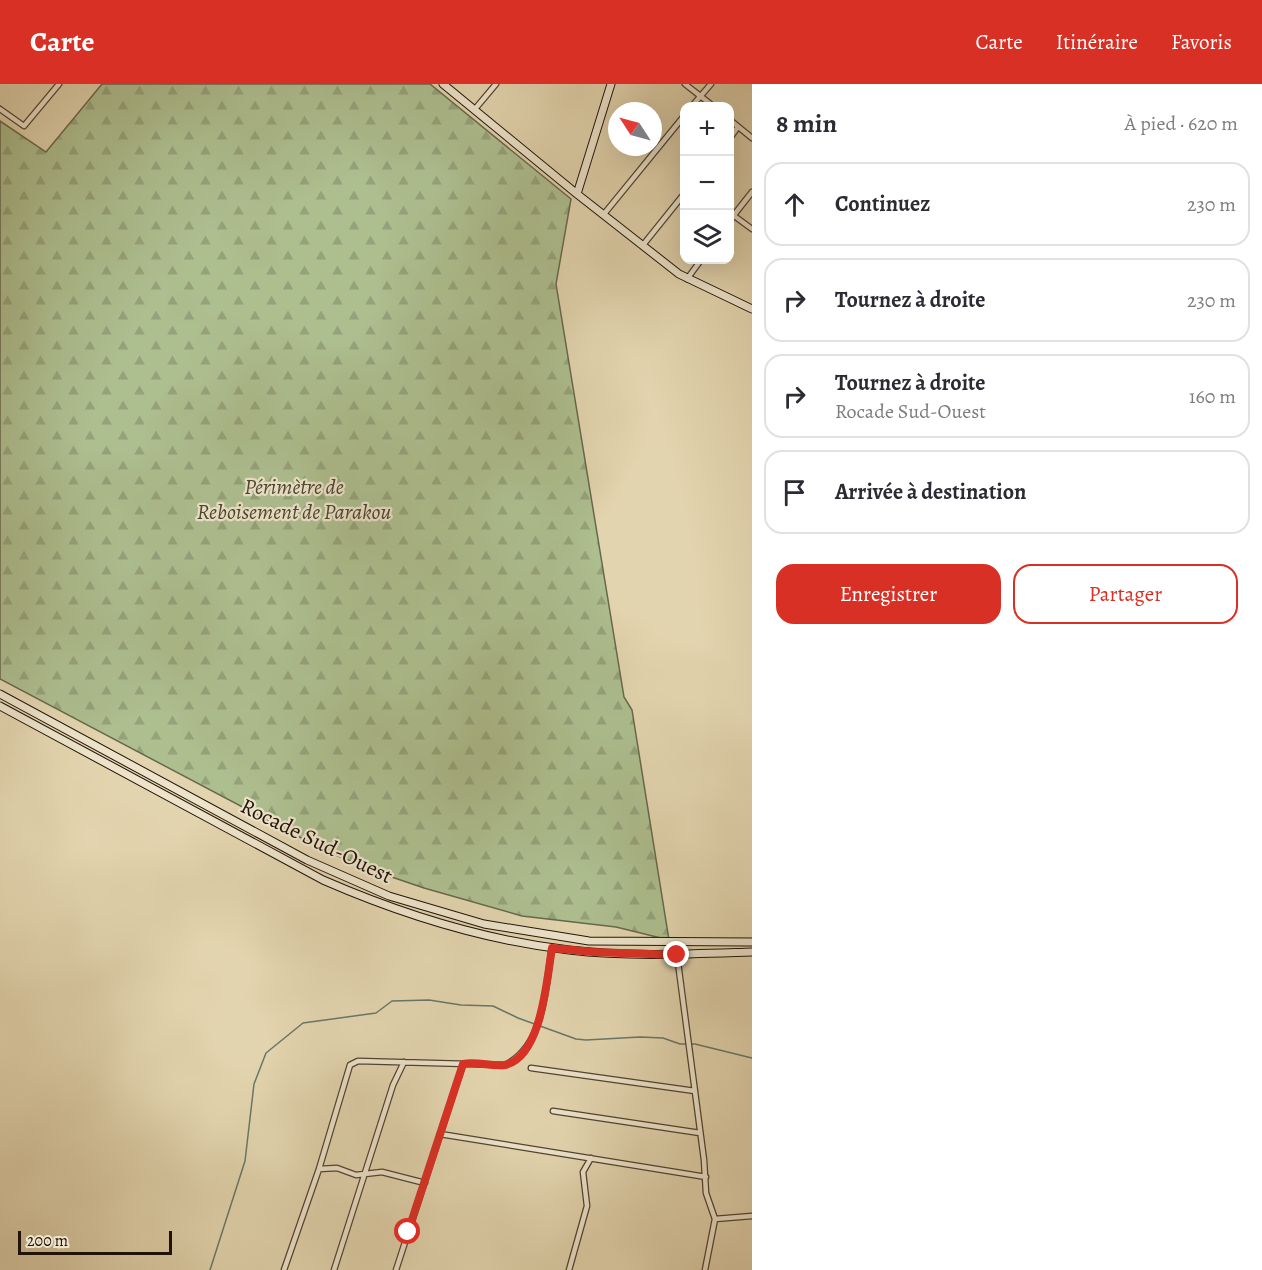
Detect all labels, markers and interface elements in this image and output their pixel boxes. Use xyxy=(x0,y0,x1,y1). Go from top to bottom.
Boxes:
text: Carte xyxy=(30,23,95,61)
text: Carte xyxy=(975,28,1023,56)
text: Itinéraire xyxy=(1056,28,1138,56)
text: Favoris xyxy=(1171,28,1232,56)
north arrow xyxy=(608,102,662,156)
map controls xyxy=(680,102,734,264)
button: + xyxy=(680,102,734,156)
text: 8 min xyxy=(776,106,837,141)
text: À pied · 620 m xyxy=(1125,110,1238,137)
button: − xyxy=(680,156,734,210)
icon: ahead xyxy=(778,188,811,221)
text: Continuez xyxy=(835,189,930,219)
text: 230 m xyxy=(1187,191,1236,218)
button: layers xyxy=(680,210,734,264)
icon: right xyxy=(778,284,811,317)
text: Tournez à droite xyxy=(835,285,986,315)
text: 230 m xyxy=(1187,287,1236,314)
text: Tournez à droite xyxy=(835,368,986,398)
icon: right xyxy=(778,380,811,413)
text: 160 m xyxy=(1189,383,1236,410)
text: Rocade Sud-Ouest xyxy=(835,398,986,425)
park label: Périmètre de Reboisement de Parakou xyxy=(197,472,391,527)
icon: arrive xyxy=(778,476,811,509)
text: Arrivée à destination xyxy=(835,477,1026,507)
button: Enregistrer xyxy=(776,564,1001,624)
button: Partager xyxy=(1013,564,1238,624)
street label: Rocade Sud-Ouest xyxy=(235,791,398,891)
route end xyxy=(663,941,689,967)
route start xyxy=(394,1218,420,1244)
scale bar xyxy=(18,1228,172,1256)
text: 200 m xyxy=(27,1230,68,1252)

